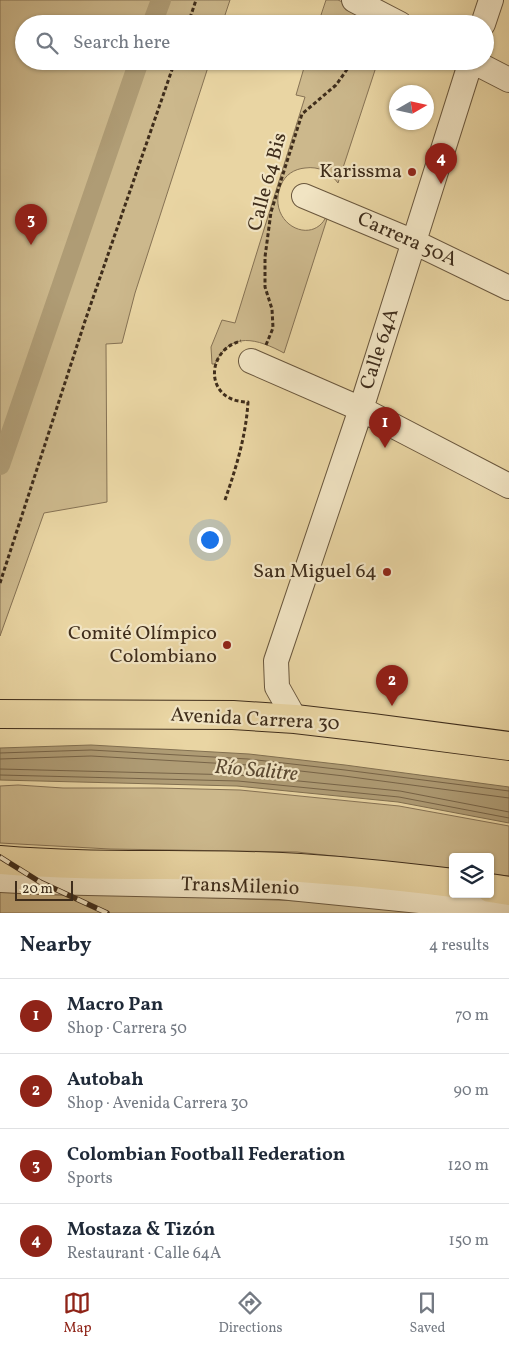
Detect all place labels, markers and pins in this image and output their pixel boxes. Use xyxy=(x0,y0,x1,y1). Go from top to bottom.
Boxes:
pin: 4 xyxy=(425,143,457,184)
place label: Karissma xyxy=(319,158,402,186)
marker: Karissma xyxy=(406,166,418,178)
pin: 3 xyxy=(15,204,47,245)
pin: 1 xyxy=(369,407,401,448)
place label: San Miguel 64 xyxy=(253,558,377,586)
marker: San Miguel 64 xyxy=(381,566,393,578)
place label: Comité Olímpico Colombiano xyxy=(68,620,217,671)
marker: Comité Olímpico Colombiano xyxy=(221,639,233,651)
pin: 2 xyxy=(376,665,408,706)

